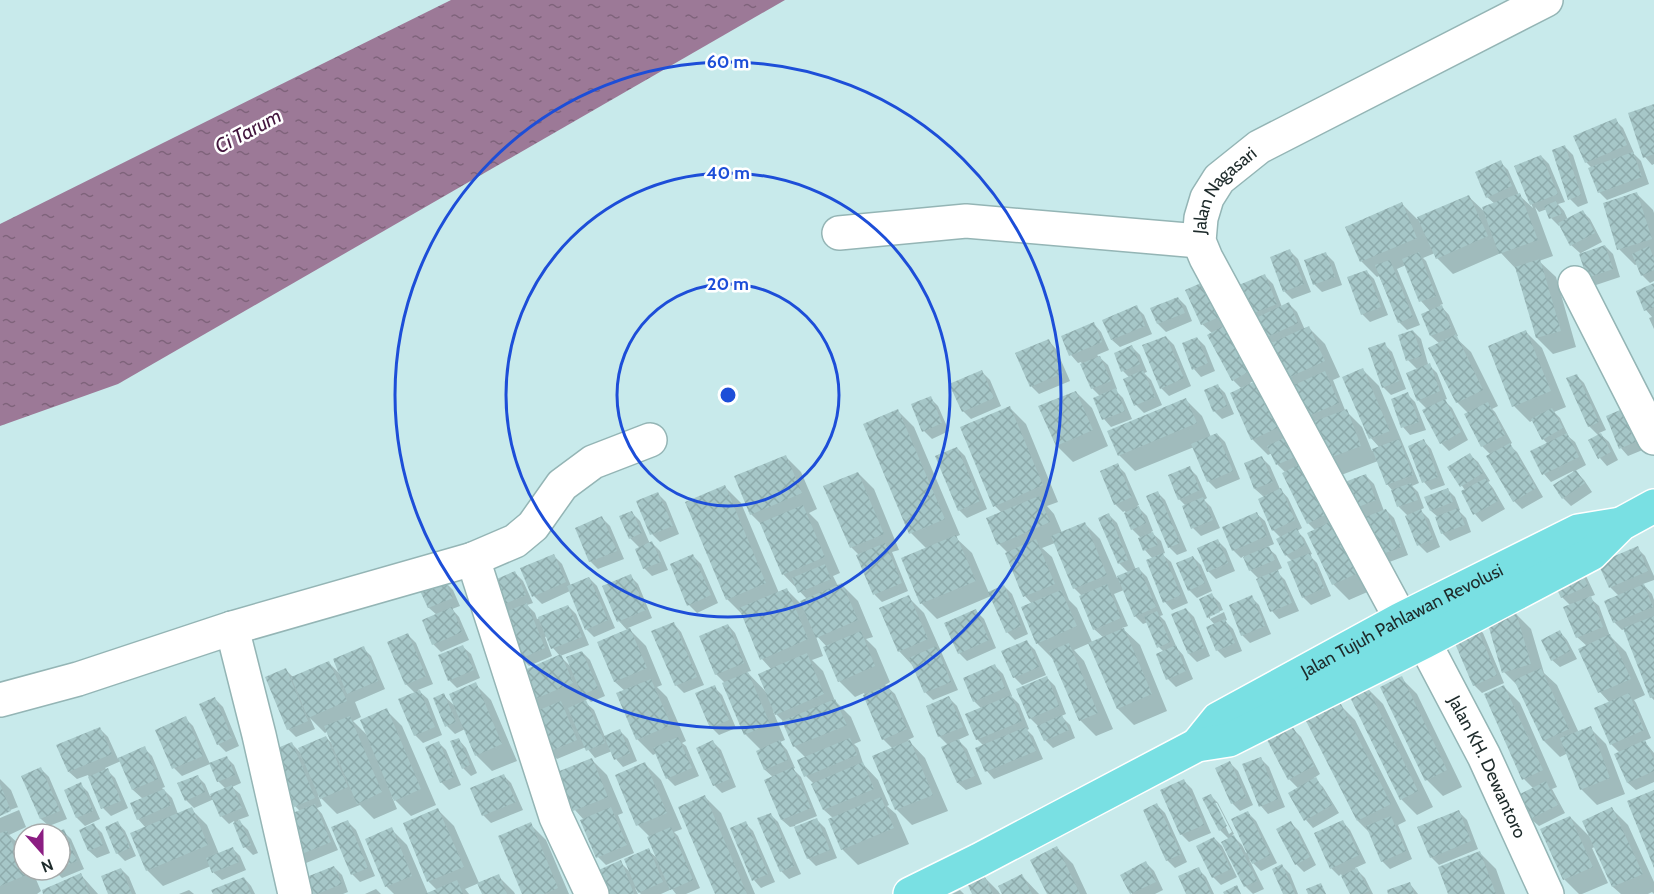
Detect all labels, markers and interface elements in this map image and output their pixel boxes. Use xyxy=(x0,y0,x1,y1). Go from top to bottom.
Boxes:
text: 60 m xyxy=(707,51,749,73)
water label: Ci Tarum xyxy=(211,104,285,158)
street label: Jalan Nagasari xyxy=(1189,142,1261,236)
text: 40 m xyxy=(706,162,750,184)
text: 20 m xyxy=(707,273,749,295)
centre of rings xyxy=(718,385,738,405)
street label: Jalan Tujuh Pahlawan Revolusi xyxy=(1296,559,1507,683)
street label: Jalan KH. Dewantoro xyxy=(1443,691,1531,842)
north arrow xyxy=(12,822,72,882)
text: N xyxy=(39,855,56,876)

